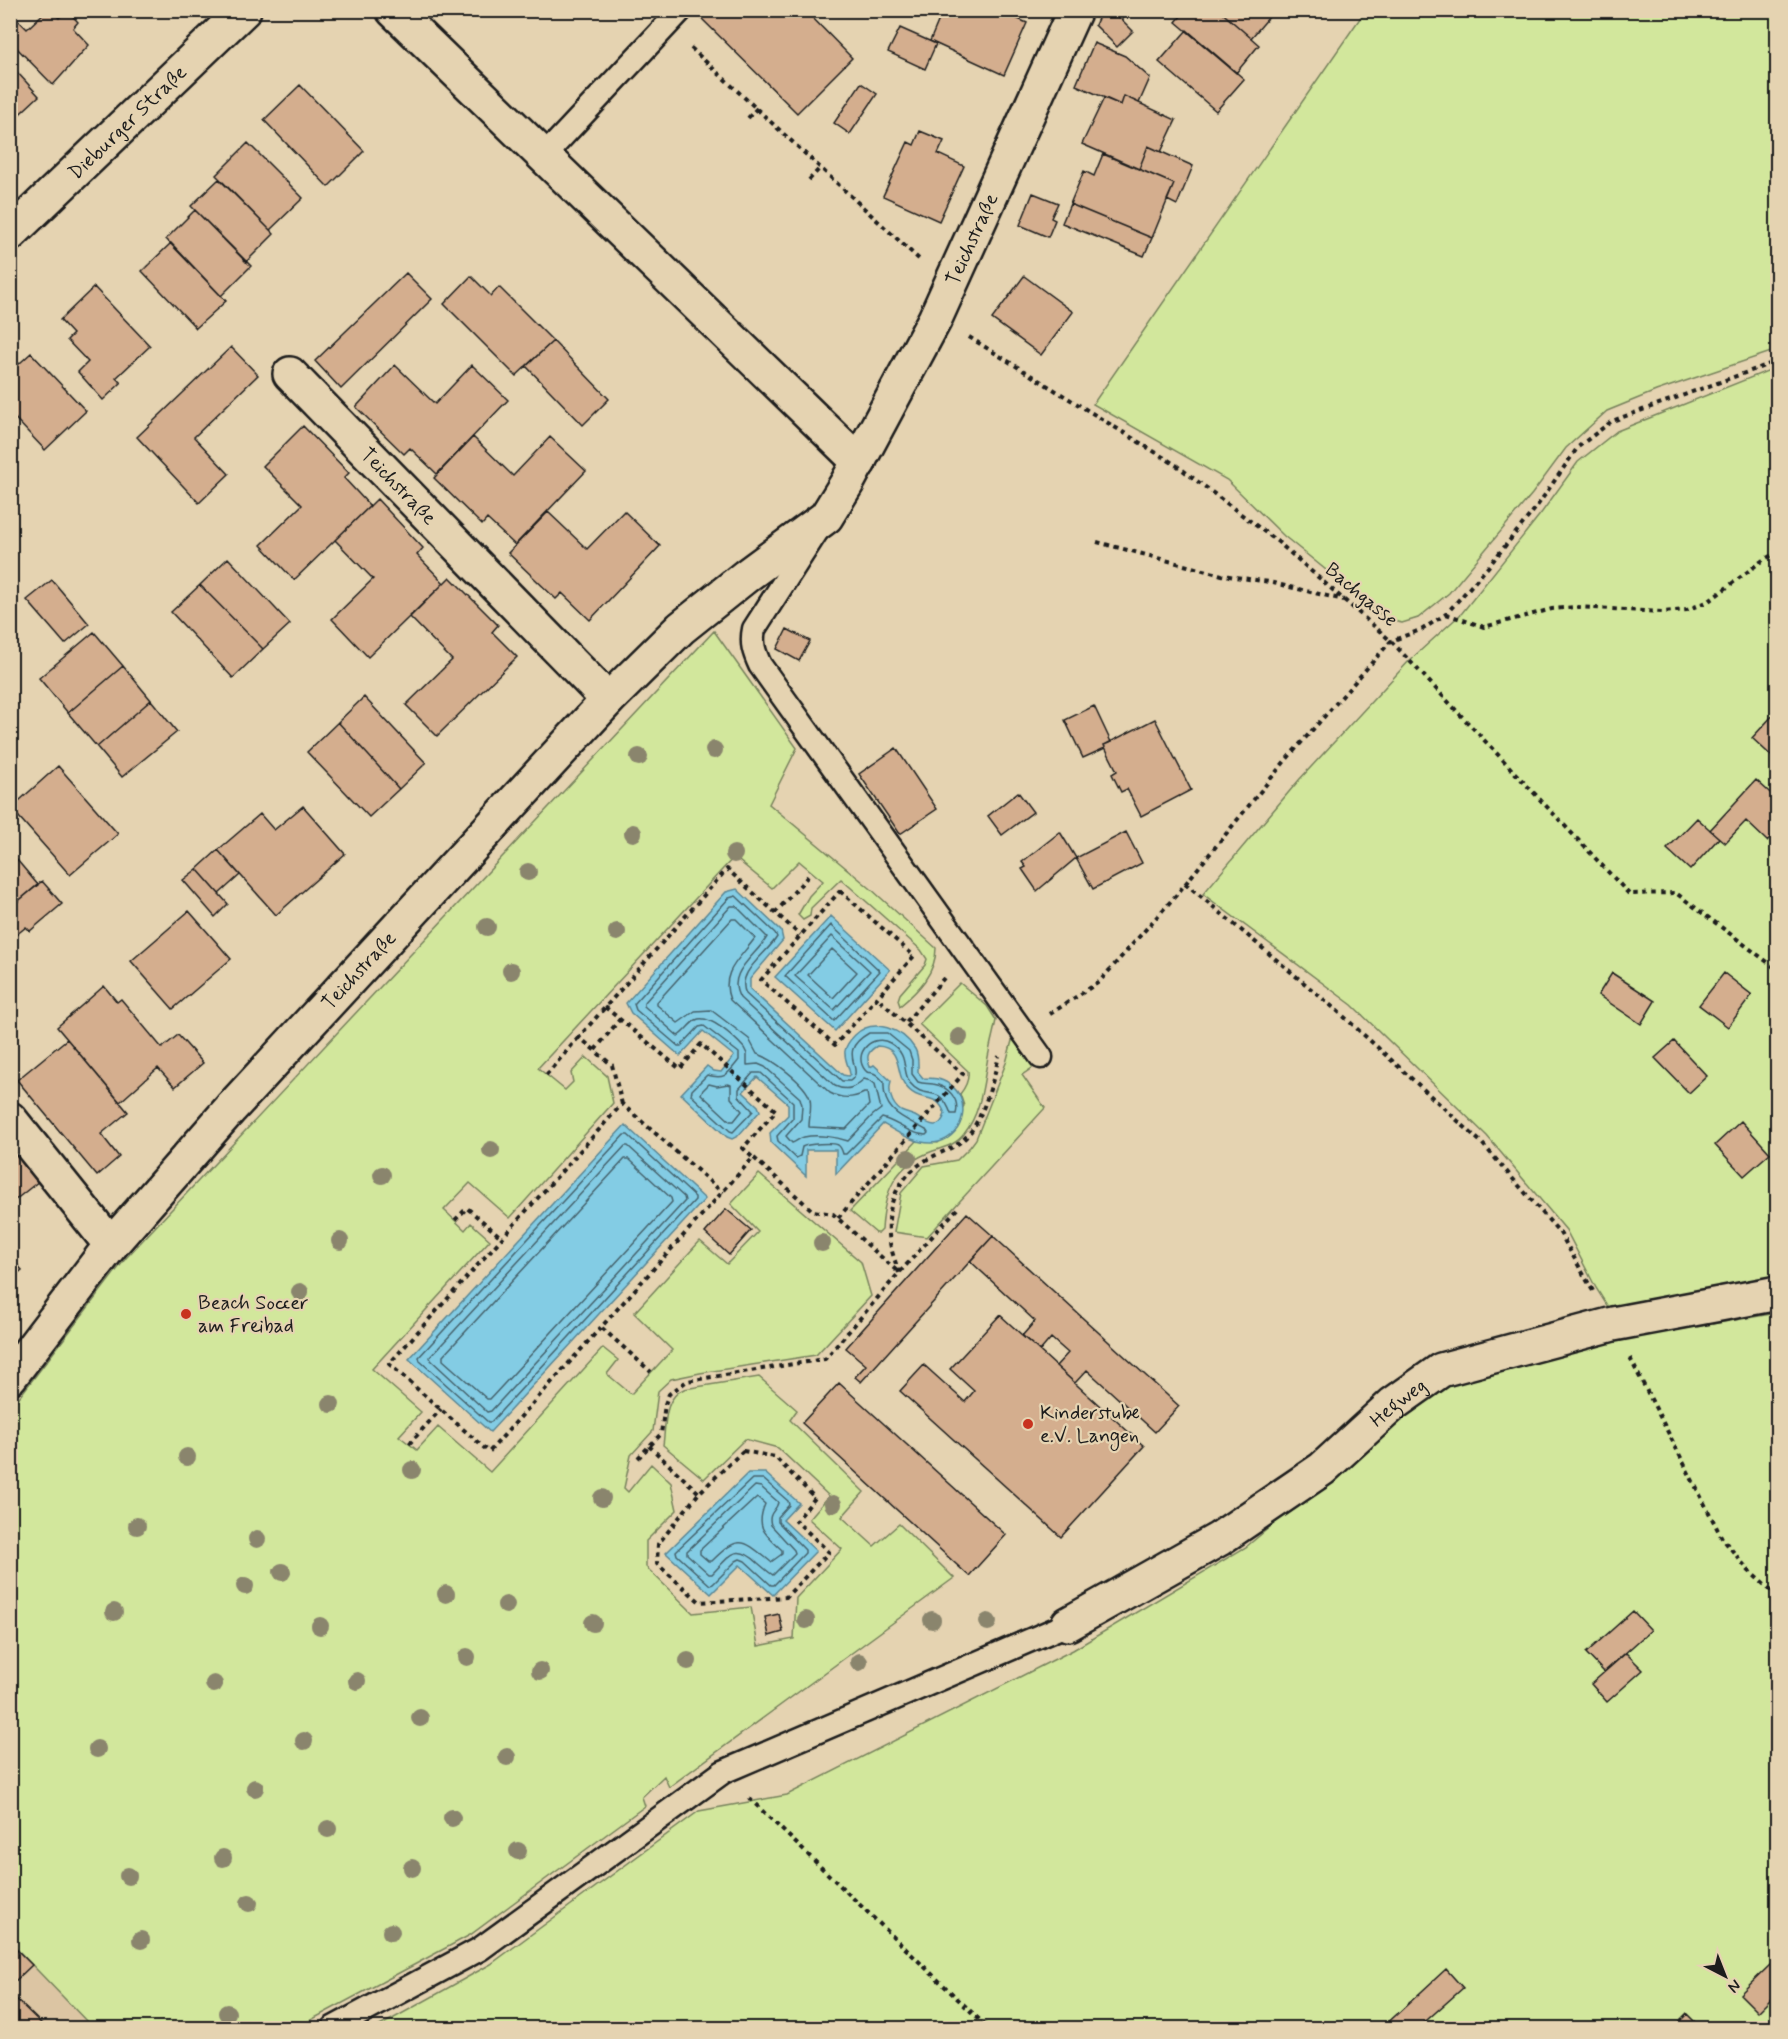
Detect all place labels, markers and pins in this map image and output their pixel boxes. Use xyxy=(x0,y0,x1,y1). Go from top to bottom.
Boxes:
place label: Beach Soccer am Freibad xyxy=(198,1290,308,1340)
marker: Beach Soccer am Freibad xyxy=(179,1307,193,1321)
place label: Kinderstube e.V. Langen xyxy=(1040,1400,1140,1451)
marker: Kinderstube e.V. Langen xyxy=(1021,1417,1035,1431)

